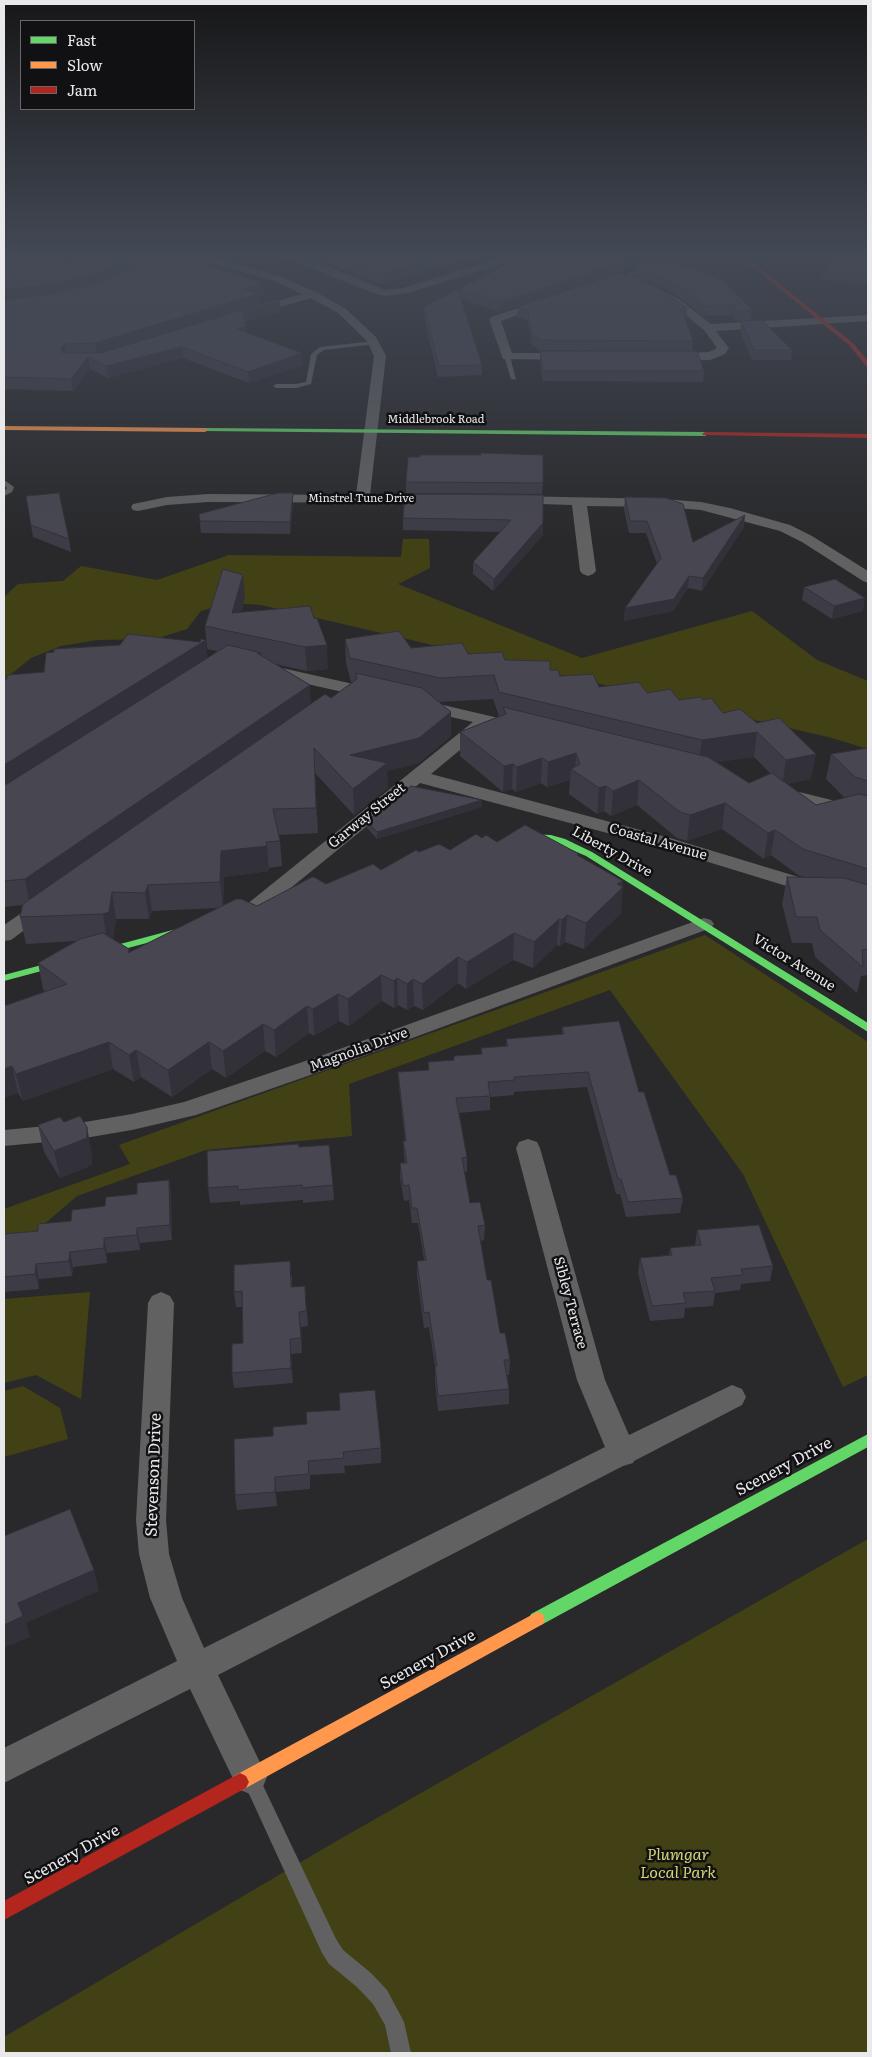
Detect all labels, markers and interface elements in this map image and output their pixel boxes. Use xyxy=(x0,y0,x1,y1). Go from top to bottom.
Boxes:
legend xyxy=(20,20,195,110)
text: Fast xyxy=(67,28,96,51)
text: Slow xyxy=(67,53,102,76)
text: Jam xyxy=(67,78,97,101)
street label: Middlebrook Road xyxy=(388,413,484,427)
street label: Minstrel Tune Drive xyxy=(308,492,414,506)
street label: Garway Street xyxy=(325,780,409,852)
street label: Coastal Avenue xyxy=(607,820,709,864)
street label: Liberty Drive xyxy=(569,823,655,881)
street label: Victor Avenue xyxy=(750,931,838,995)
street label: Magnolia Drive xyxy=(308,1025,410,1075)
street label: Sibley Terrace xyxy=(550,1255,590,1351)
street label: Stevenson Drive xyxy=(142,1413,166,1537)
street label: Scenery Drive xyxy=(733,1434,835,1500)
street label: Scenery Drive xyxy=(377,1626,479,1694)
street label: Scenery Drive xyxy=(21,1821,123,1889)
park label: Plumgar Local Park xyxy=(640,1845,716,1883)

